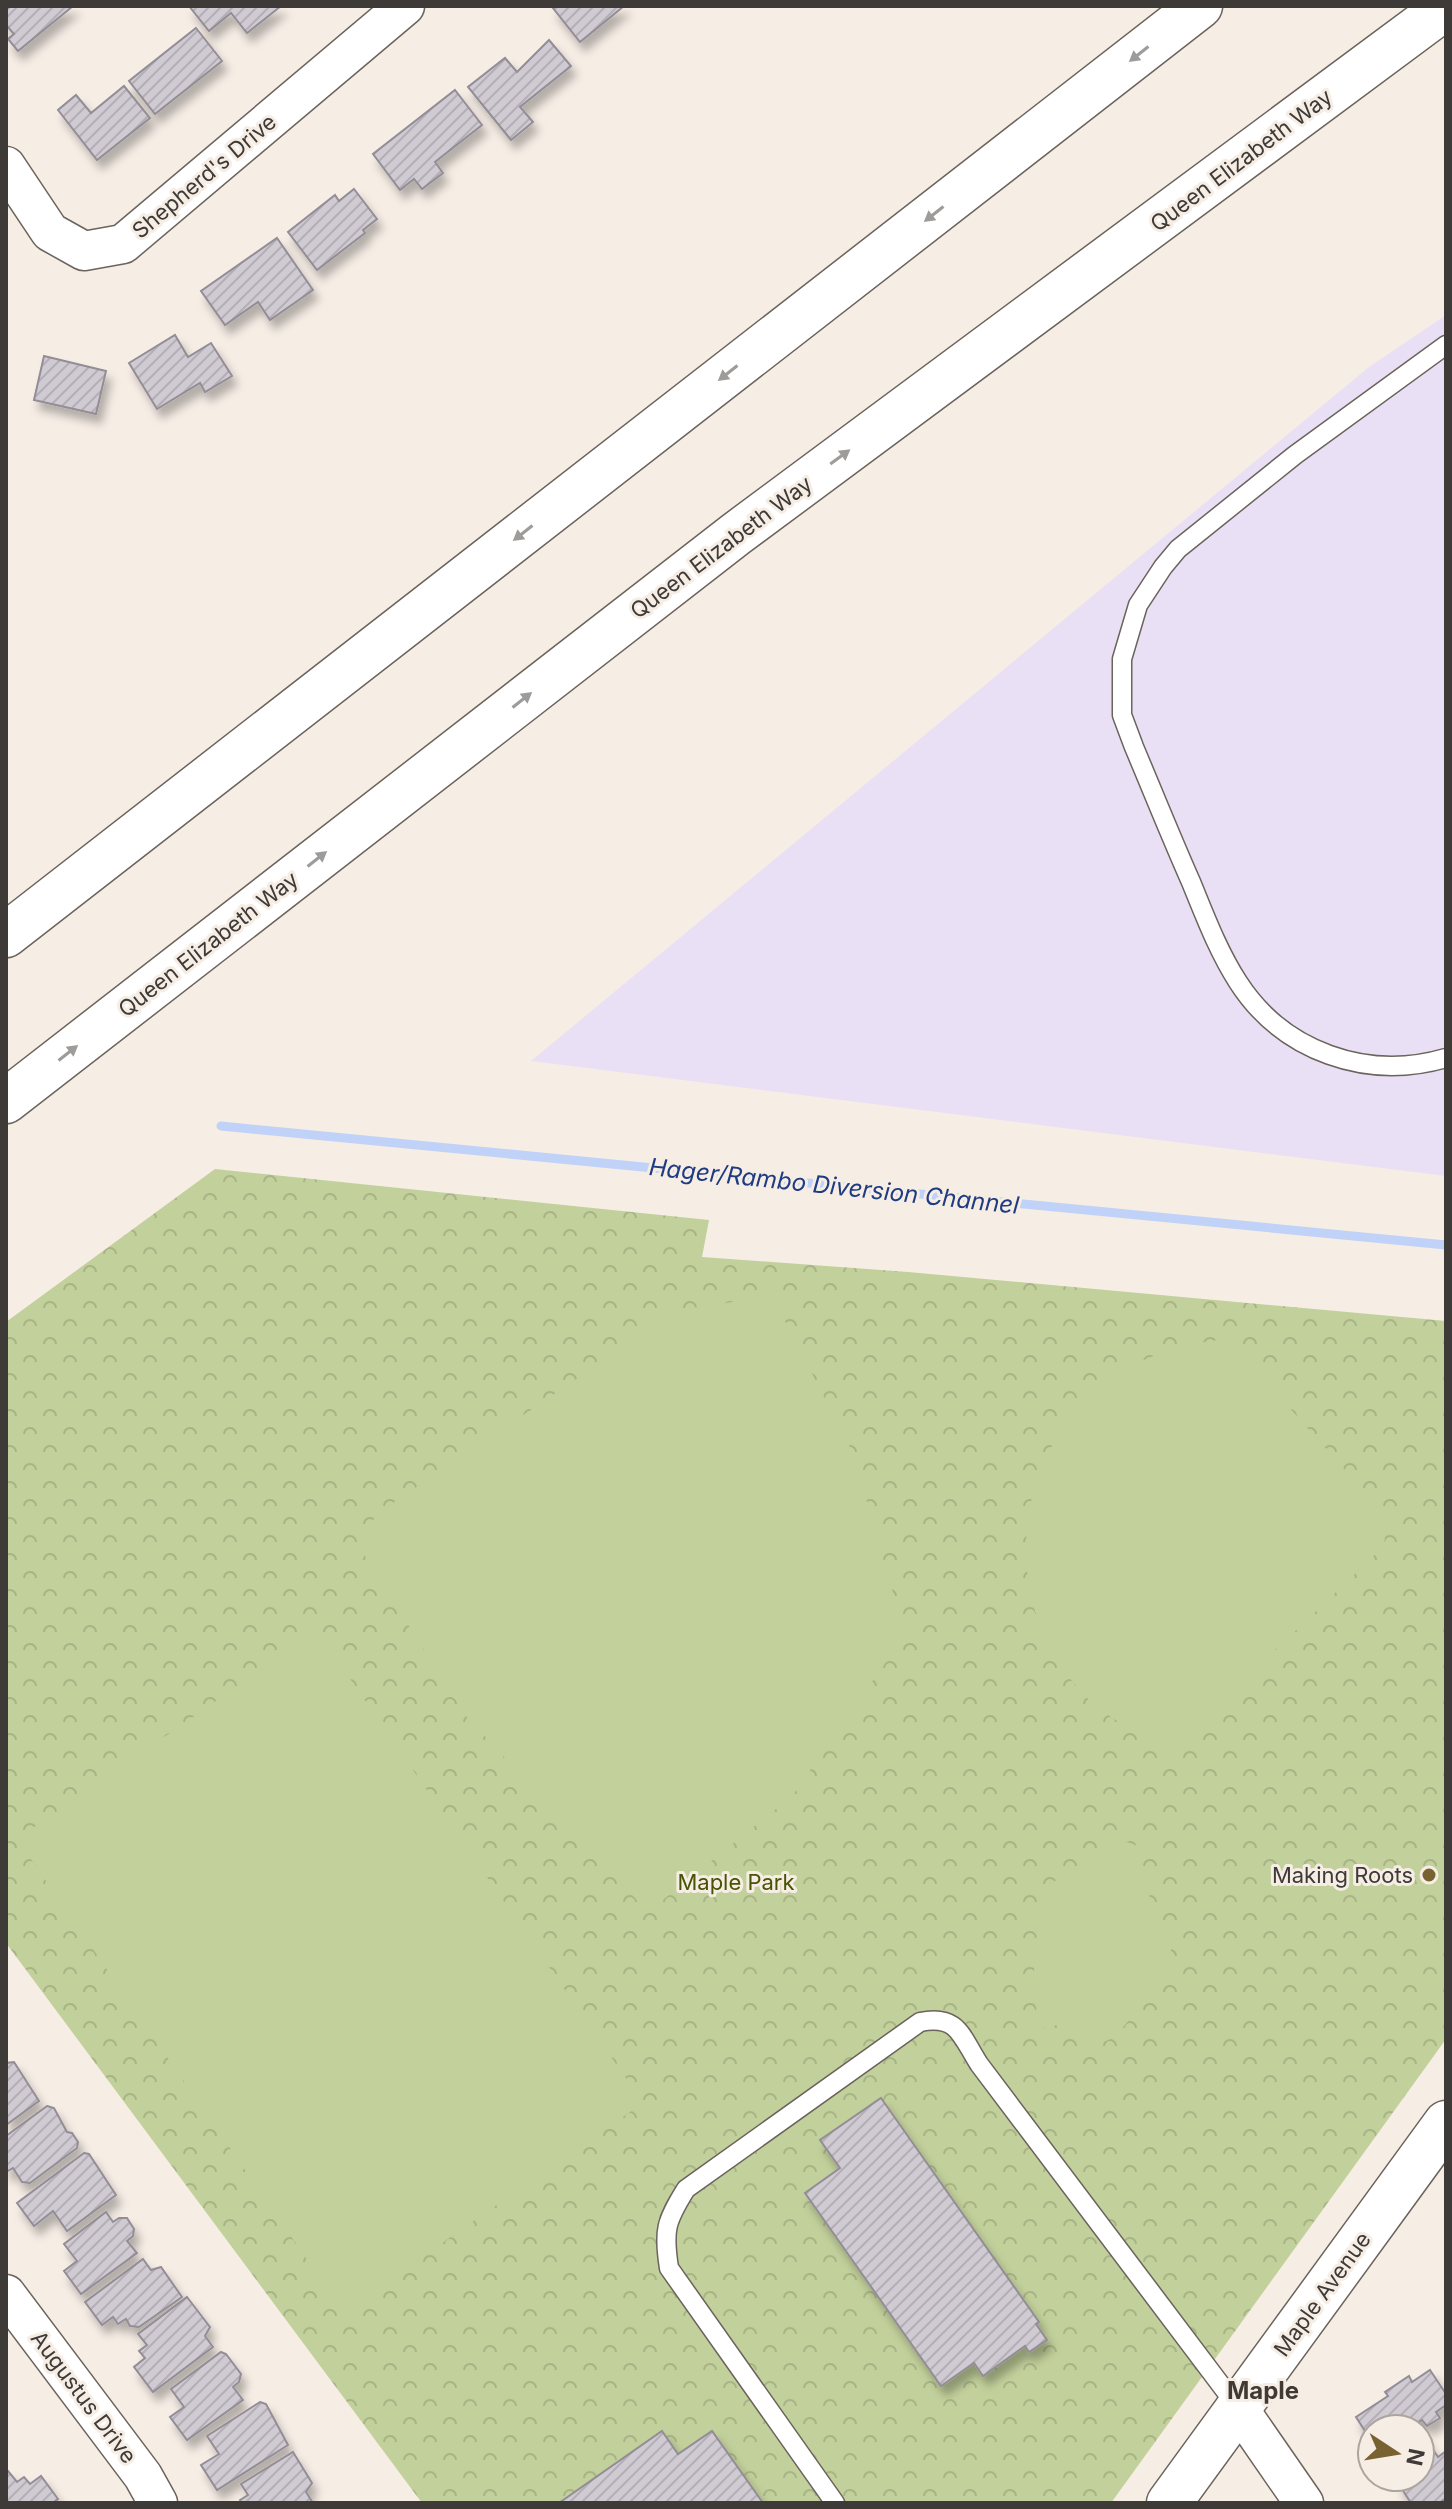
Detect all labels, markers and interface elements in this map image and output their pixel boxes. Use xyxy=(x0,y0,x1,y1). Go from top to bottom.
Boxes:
one-way arrow xyxy=(1129,45,1149,62)
street label: Queen Elizabeth Way xyxy=(1145,83,1337,237)
street label: Shepherd's Drive xyxy=(127,108,281,244)
one-way arrow xyxy=(924,205,944,221)
one-way arrow xyxy=(718,365,739,381)
one-way arrow xyxy=(829,449,851,465)
street label: Queen Elizabeth Way xyxy=(625,470,817,624)
one-way arrow xyxy=(513,524,533,541)
one-way arrow xyxy=(512,692,532,708)
one-way arrow xyxy=(307,852,327,868)
street label: Queen Elizabeth Way xyxy=(113,866,303,1022)
one-way arrow xyxy=(58,1046,78,1062)
water label: Hager/Rambo Diversion Channel xyxy=(648,1152,1021,1220)
place label: Making Roots xyxy=(1272,1862,1413,1888)
marker: Making Roots xyxy=(1420,1866,1438,1884)
park label: Maple Park xyxy=(677,1869,795,1895)
street label: Maple Avenue xyxy=(1268,2227,1376,2361)
street label: Augustus Drive xyxy=(26,2326,142,2468)
district label: Maple xyxy=(1227,2376,1299,2405)
north arrow xyxy=(1356,2413,1436,2493)
text: N xyxy=(1401,2446,1430,2468)

